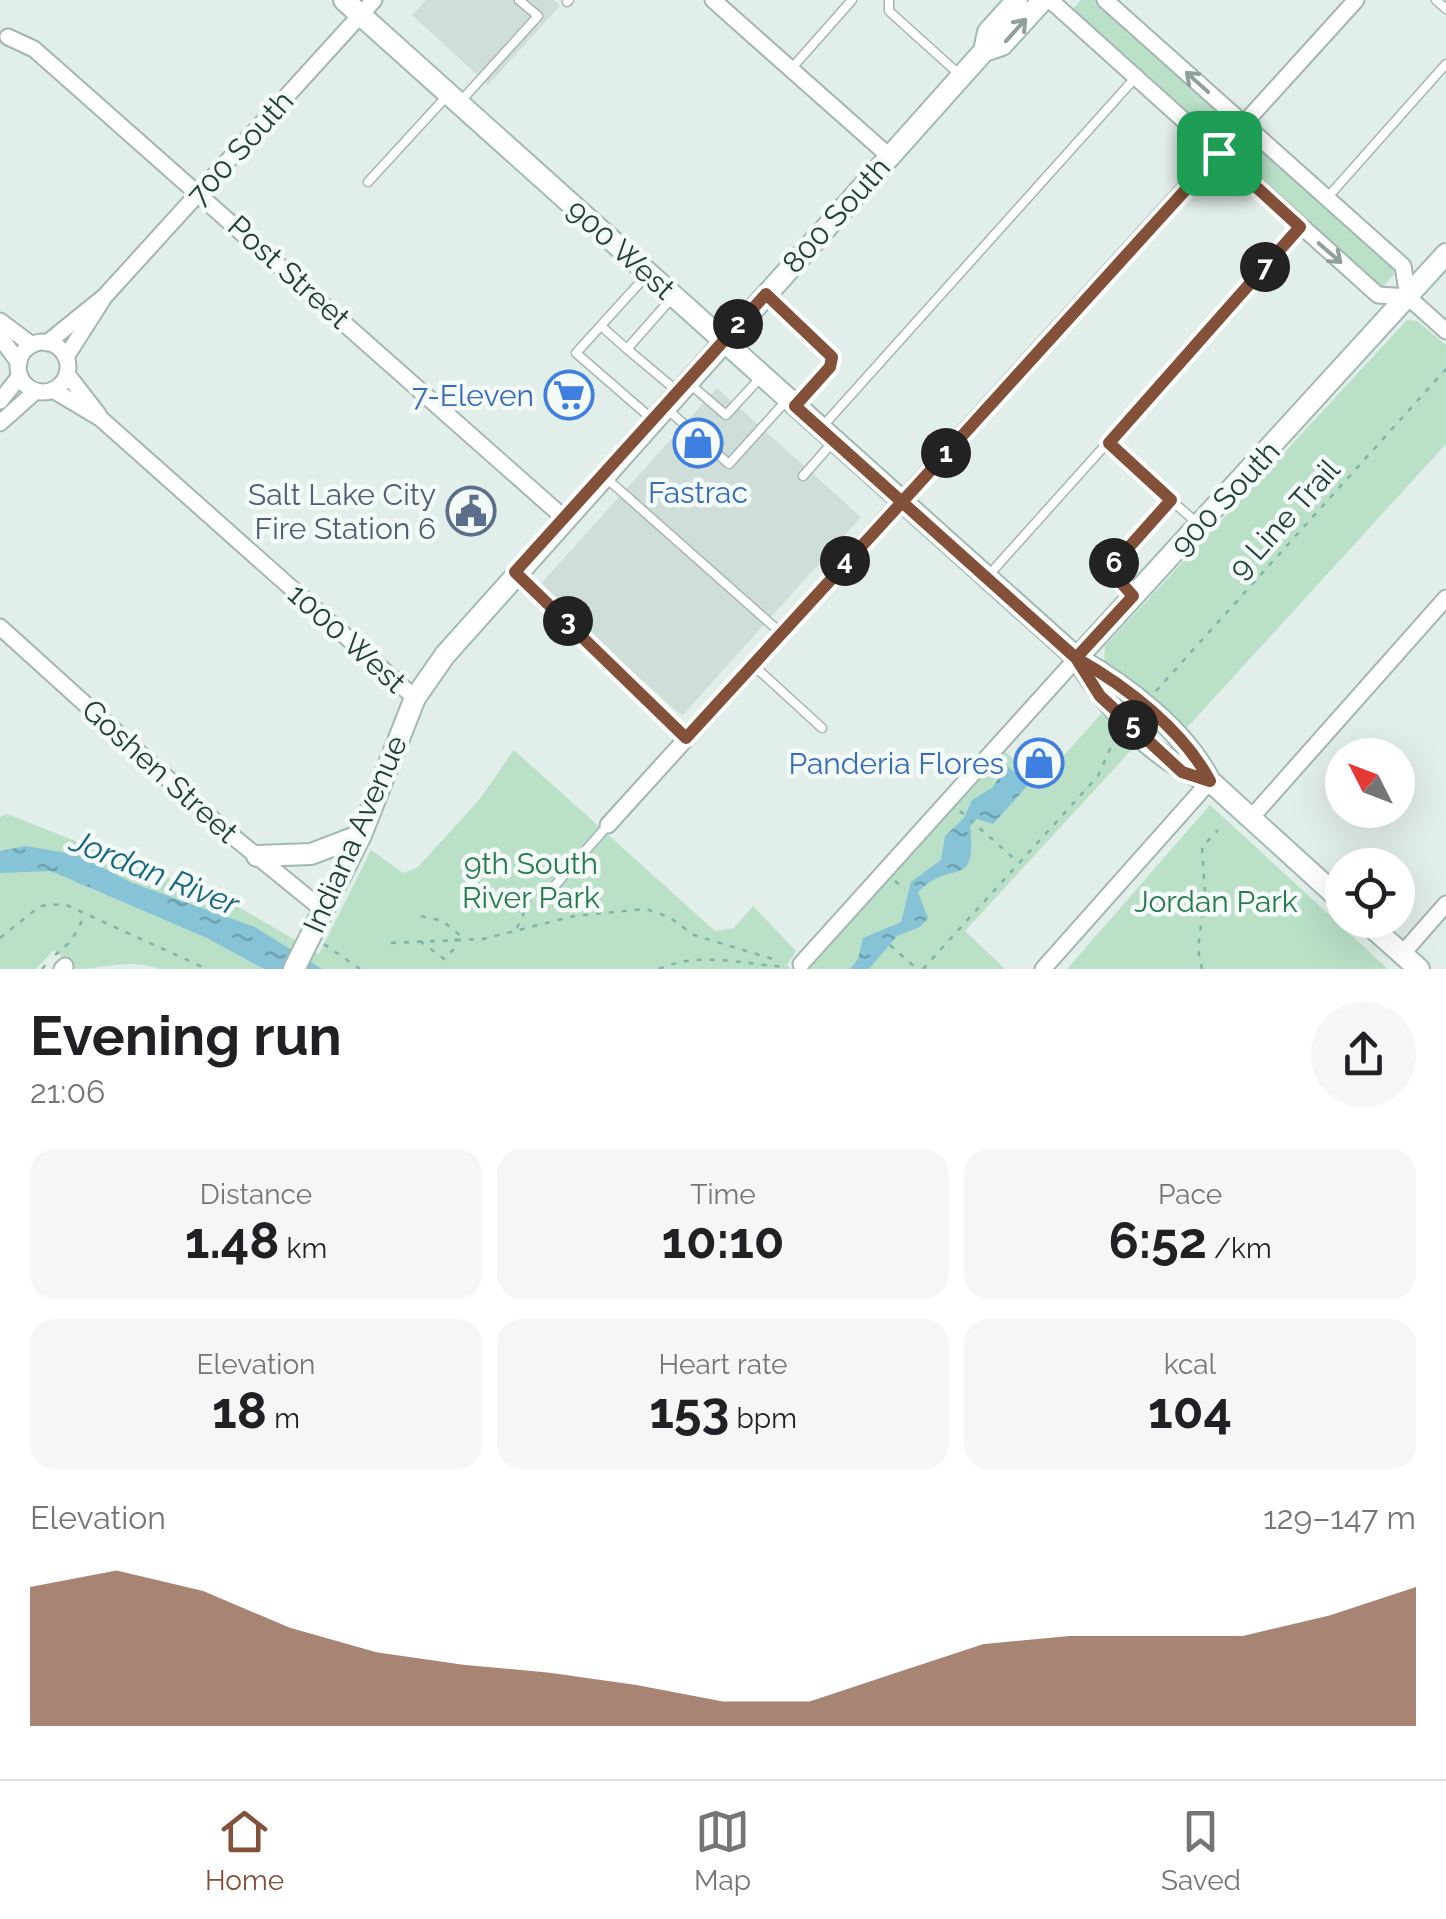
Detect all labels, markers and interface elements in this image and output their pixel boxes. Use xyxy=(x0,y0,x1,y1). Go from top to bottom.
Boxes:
one-way arrow xyxy=(1004,18,1027,43)
one-way arrow xyxy=(1185,71,1210,94)
street label: 700 South xyxy=(180,84,300,212)
pin xyxy=(1177,111,1262,196)
icon: arrive xyxy=(1192,126,1247,181)
street label: 800 South xyxy=(775,150,897,280)
street label: 900 West xyxy=(560,192,682,306)
street label: Post Street xyxy=(221,208,357,336)
pin: 7 xyxy=(1240,242,1290,292)
one-way arrow xyxy=(1317,242,1343,264)
text: 7 xyxy=(1257,250,1273,283)
pin: 2 xyxy=(713,299,763,349)
text: 2 xyxy=(730,307,746,340)
supermarket icon: 7-Eleven xyxy=(543,369,595,421)
place label: 7-Eleven xyxy=(412,378,534,413)
shop icon: Fastrac xyxy=(672,417,724,469)
pin: 1 xyxy=(921,428,971,478)
street label: 900 South xyxy=(1163,434,1287,562)
text: 1 xyxy=(939,436,953,469)
street label: 9 Line Trail xyxy=(1221,452,1347,586)
place label: Fastrac xyxy=(648,475,748,510)
place label: Salt Lake City Fire Station 6 xyxy=(248,477,436,546)
public building icon: Salt Lake City Fire Station 6 xyxy=(445,485,497,537)
pin: 4 xyxy=(820,536,870,586)
pin: 6 xyxy=(1089,538,1139,588)
text: 4 xyxy=(837,544,853,577)
text: 6 xyxy=(1106,546,1123,579)
street label: 1000 West xyxy=(281,576,413,700)
pin: 3 xyxy=(543,596,593,646)
text: 3 xyxy=(560,604,576,637)
street label: Goshen Street xyxy=(75,692,245,850)
pin: 5 xyxy=(1108,700,1158,750)
text: 5 xyxy=(1125,708,1141,741)
street label: Indiana Avenue xyxy=(296,730,414,938)
shop icon: Panderia Flores xyxy=(1013,737,1065,789)
north arrow xyxy=(1325,738,1415,828)
map controls xyxy=(1325,738,1415,938)
place label: Panderia Flores xyxy=(789,746,1004,781)
water label: Jordan River xyxy=(64,821,245,923)
park label: 9th South River Park xyxy=(462,846,600,915)
button: locate xyxy=(1325,848,1415,938)
park label: Jordan Park xyxy=(1134,884,1298,919)
button: share xyxy=(1311,1002,1416,1107)
text: Evening run xyxy=(30,1003,342,1068)
text: 21:06 xyxy=(30,1073,105,1110)
text: Distance xyxy=(200,1178,312,1211)
text: Time xyxy=(690,1178,756,1211)
text: Pace xyxy=(1158,1178,1222,1211)
text: 1.48 xyxy=(185,1211,279,1270)
text: 10:10 xyxy=(661,1211,785,1270)
text: 6:52 xyxy=(1108,1211,1207,1270)
text: km xyxy=(279,1232,327,1265)
text: /km xyxy=(1207,1232,1272,1265)
text: Elevation xyxy=(197,1348,315,1381)
text: Heart rate xyxy=(659,1348,787,1381)
text: kcal xyxy=(1164,1348,1216,1381)
text: 18 xyxy=(212,1381,267,1440)
text: 153 xyxy=(649,1381,729,1440)
text: 104 xyxy=(1148,1381,1232,1440)
text: m xyxy=(267,1402,300,1435)
text: bpm xyxy=(729,1402,797,1435)
text: Elevation xyxy=(30,1499,166,1536)
text: 129–147 m xyxy=(1263,1499,1416,1536)
tab: Home xyxy=(205,1804,284,1897)
tab: Map xyxy=(694,1804,751,1897)
tab: Saved xyxy=(1161,1804,1241,1897)

